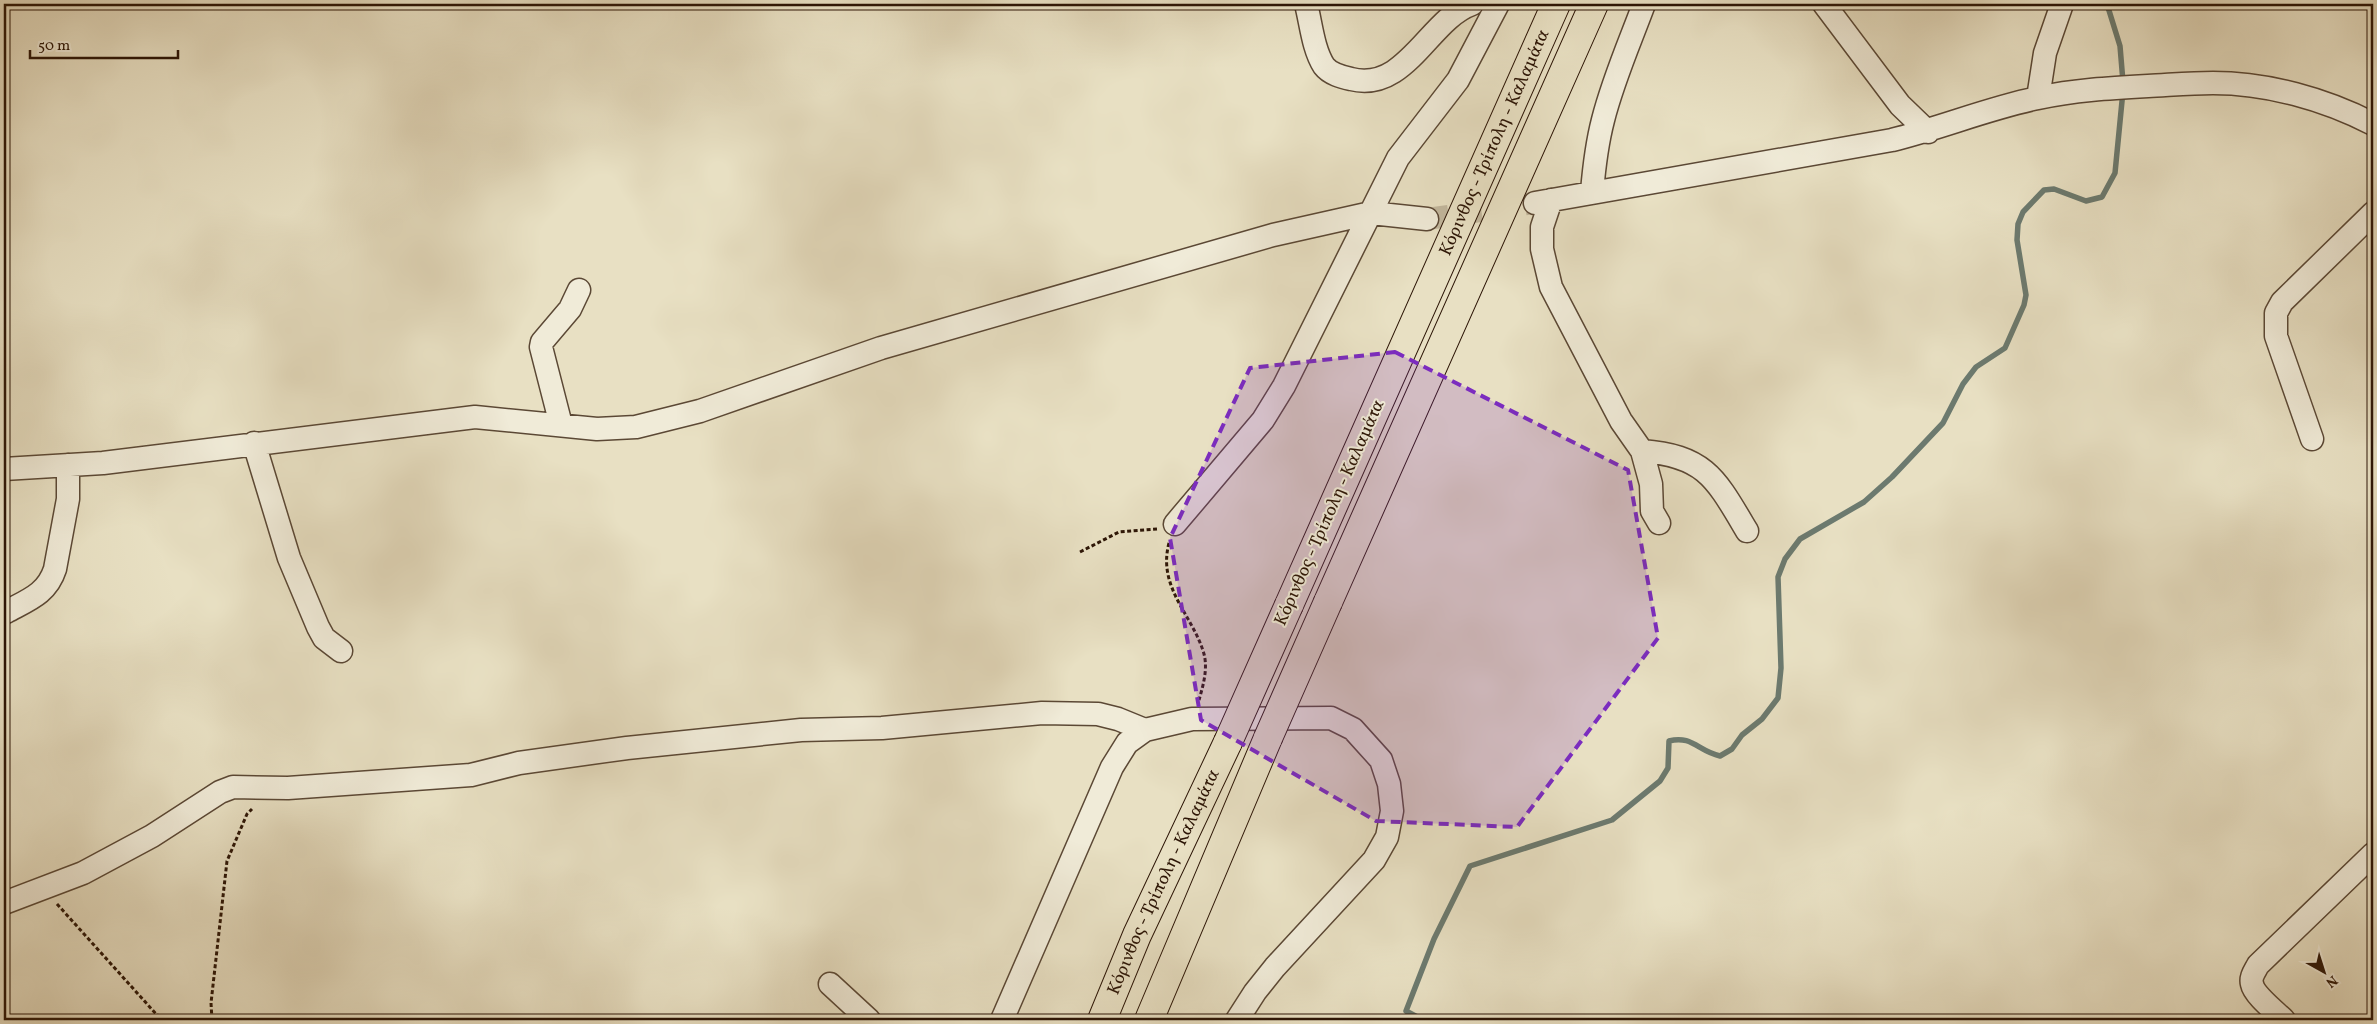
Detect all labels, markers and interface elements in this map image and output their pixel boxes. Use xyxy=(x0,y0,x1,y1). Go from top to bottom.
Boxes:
street label: Κόρινθος - Τρίπολη - Καλαμάτα xyxy=(1433,25,1556,260)
scale bar xyxy=(30,28,178,60)
text: 50 m xyxy=(38,36,70,57)
street label: Κόρινθος - Τρίπολη - Καλαμάτα xyxy=(1269,396,1391,630)
street label: Κόρινθος - Τρίπολη - Καλαμάτα xyxy=(1101,765,1226,999)
north arrow xyxy=(2300,946,2350,996)
text: N xyxy=(2321,970,2341,992)

